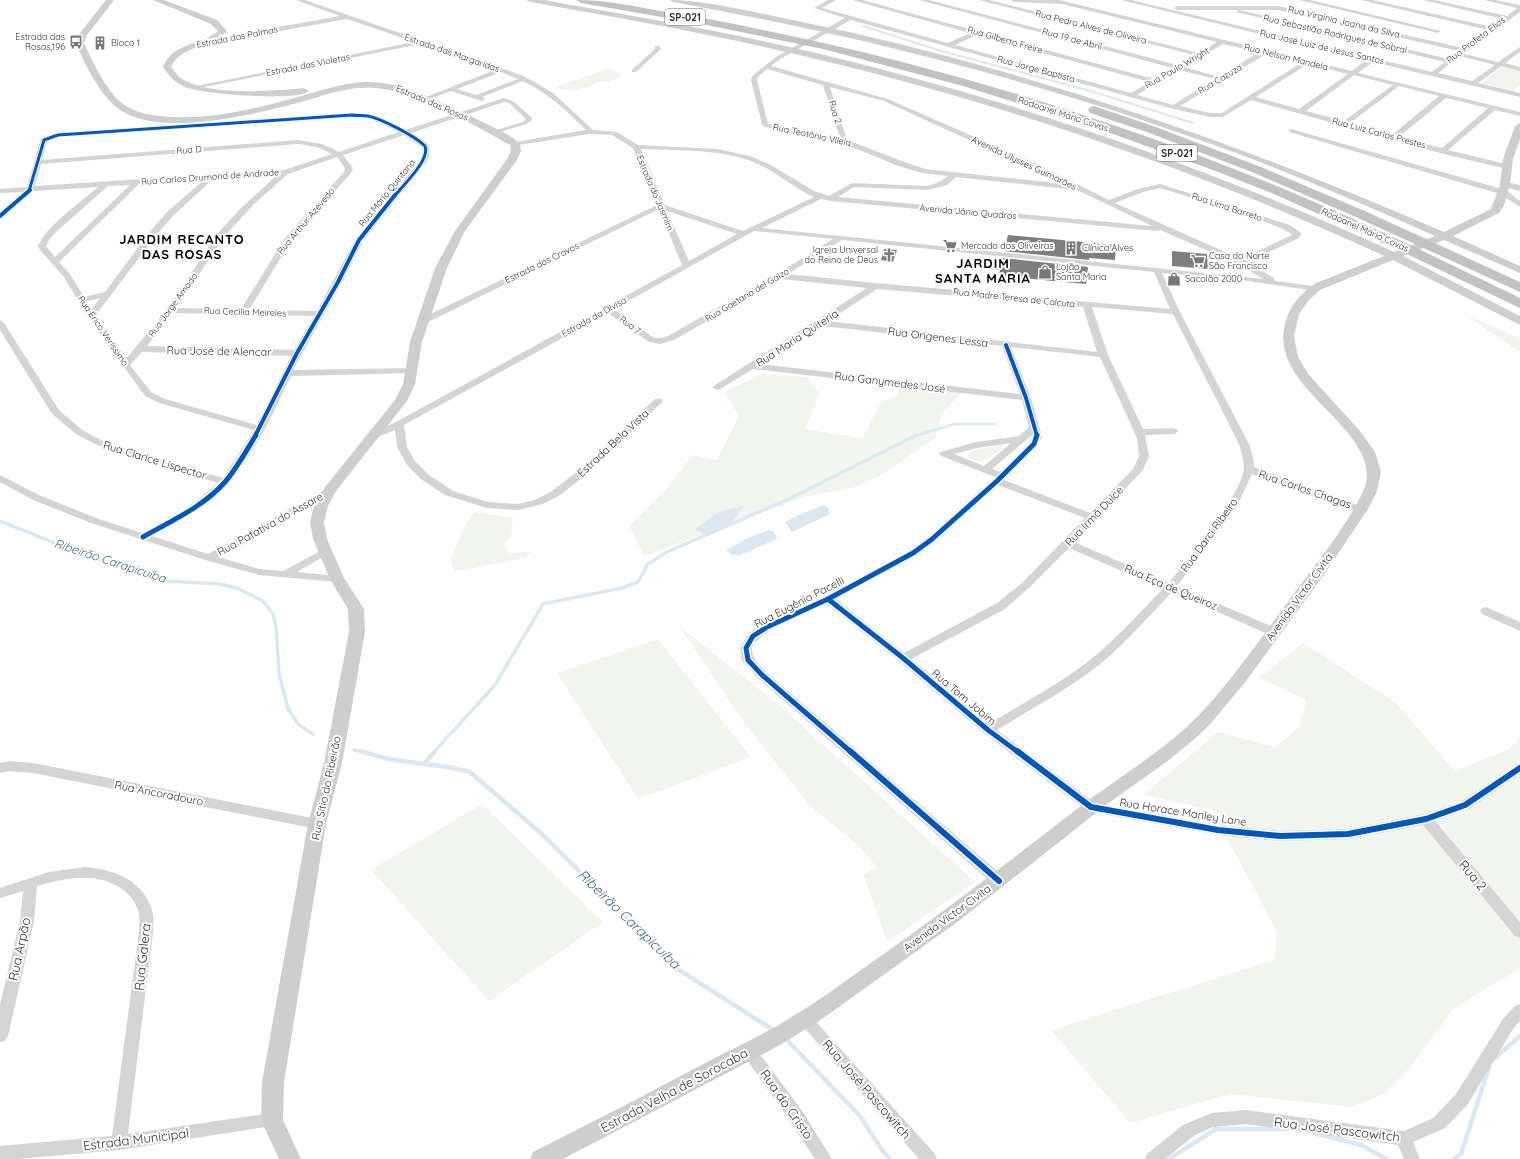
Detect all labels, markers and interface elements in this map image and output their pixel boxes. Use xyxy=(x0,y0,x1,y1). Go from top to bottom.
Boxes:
street label: Rua Virginia Joana da Silva xyxy=(1287,3,1401,40)
street label: Rua Pedro Alves de Oliveira xyxy=(1034,7,1148,46)
road number: SP-021 xyxy=(665,9,705,25)
street label: Rua Sebastião Rodrigues de Sobral xyxy=(1262,12,1408,55)
street label: Rua Profeta Elias xyxy=(1444,14,1507,65)
street label: Estrada das Palmas xyxy=(195,23,279,50)
street label: Rua Gilberto Freire xyxy=(966,24,1044,56)
street label: Rua 19 de Abril xyxy=(1041,25,1103,52)
street label: Rua José Luiz de Jesus Santos xyxy=(1259,27,1385,66)
place label: Estrada das Rosas,196 xyxy=(15,31,65,52)
street label: Estrada das Margaridas xyxy=(403,31,501,74)
bus stop icon: Estrada das Rosas,196 xyxy=(68,34,84,50)
building icon: Bloco 1 xyxy=(92,35,108,51)
place label: Bloco 1 xyxy=(111,37,140,48)
street label: Rua Nelson Mandela xyxy=(1243,41,1329,72)
street label: Rua Paulo Wright xyxy=(1143,45,1211,90)
street label: Estrada das Violetas xyxy=(265,51,351,78)
street label: Rua Jorge Baptista xyxy=(996,53,1076,84)
street label: Rua Cazuza xyxy=(1196,61,1244,96)
street label: Estrada das Rosas xyxy=(394,82,470,123)
street label: Rodoanel Mário Covas xyxy=(1017,94,1110,133)
street label: Rua 2 xyxy=(827,99,844,125)
street label: Rua Luiz Carlos Prestes xyxy=(1331,115,1427,150)
street label: Rua Teotônio Vilela xyxy=(772,121,852,148)
street label: Avenida Ulysses Guimarães xyxy=(970,133,1078,192)
street label: Rua D xyxy=(176,143,203,156)
road number: SP-021 xyxy=(1157,145,1197,161)
street label: Estrada do Jasmim xyxy=(635,153,676,232)
street label: Rua Mário Quintana xyxy=(356,157,417,229)
street label: Rua Carlos Drumond de Andrade xyxy=(140,166,279,187)
street label: Rua Arthur Azevedo xyxy=(275,185,337,256)
street label: Rua Lima Barreto xyxy=(1191,190,1264,223)
street label: Avenida Jânio Quadros xyxy=(919,202,1017,221)
street label: Rodoanel Mário Covas xyxy=(1320,205,1411,254)
district label: JARDIM RECANTO DAS ROSAS xyxy=(119,231,245,262)
supermarket icon: Mercado dos Oliveiras xyxy=(942,238,958,254)
street label: Estrada dos Cravos xyxy=(503,240,581,285)
place label: Mercado dos Oliveiras xyxy=(961,240,1053,251)
building icon: Clínica Alves xyxy=(1063,240,1079,256)
place label: Clínica Alves xyxy=(1082,242,1133,253)
place label: Igreja Universal do Reino de Deus xyxy=(805,244,878,265)
church icon: Igreja Universal do Reino de Deus xyxy=(881,247,897,263)
place label: Casa do Norte São Francisco xyxy=(1209,250,1269,271)
supermarket icon: Casa do Norte São Francisco xyxy=(1190,253,1206,269)
district label: JARDIM SANTA MARIA xyxy=(935,255,1031,286)
place label: Lojão Santa Maria xyxy=(1056,261,1106,282)
shop icon: Lojão Santa Maria xyxy=(1037,264,1053,280)
street label: Rua Gaetano del Gaizo xyxy=(703,265,791,324)
street label: Rua Jorge Amado xyxy=(146,271,199,339)
shop icon: Sacolão 2000 xyxy=(1166,271,1182,287)
place label: Sacolão 2000 xyxy=(1185,273,1242,284)
street label: Rua Madre Teresa de Calcuta xyxy=(952,286,1076,309)
street label: Rua Érico Veríssimo xyxy=(76,294,131,368)
street label: Estrada da Divisa xyxy=(559,294,628,339)
street label: Rua Cecilia Meireles xyxy=(204,305,286,318)
street label: Rua Maria Quiteria xyxy=(753,306,841,370)
street label: Rua 7 xyxy=(618,313,643,336)
street label: Rua Origenes Lessa xyxy=(887,324,989,350)
street label: Rua José de Alencar xyxy=(166,343,272,359)
street label: Rua Ganymedes José xyxy=(834,368,946,396)
street label: Estrada Bela Vista xyxy=(574,406,652,480)
street label: Rua Clarice Lispector xyxy=(102,438,209,483)
street label: Rua Carlos Chagas xyxy=(1257,467,1353,511)
street label: Rua Irmã Dulce xyxy=(1062,483,1126,549)
street label: Rua Patativa do Assare xyxy=(215,489,325,559)
street label: Rua Darci Ribeiro xyxy=(1177,495,1241,575)
water label: Ribeirão Carapicuíba xyxy=(53,535,168,586)
street label: Avenida Victor Civita xyxy=(1263,550,1335,644)
street label: Rua Eça de Queiroz xyxy=(1122,561,1220,613)
street label: Rua Eugênio Pacelli xyxy=(752,573,846,631)
street label: Rua Tom Jobim xyxy=(929,666,999,728)
street label: Rua Sítio do Ribeirão xyxy=(308,734,344,841)
street label: Rua Ancoradouro xyxy=(113,778,205,809)
street label: Rua Horace Manley Lane xyxy=(1118,795,1248,829)
street label: Rua 2 xyxy=(1456,857,1490,893)
water label: Ribeirão Carapicuíba xyxy=(574,865,685,974)
street label: Avenida Victor Civita xyxy=(900,882,994,954)
street label: Rua Arpão xyxy=(4,916,34,982)
street label: Rua Galera xyxy=(131,923,153,991)
street label: Rua José Pascowitch xyxy=(819,1036,915,1142)
street label: Estrada Velha de Sorocaba xyxy=(598,1044,750,1136)
street label: Rua do Cristo xyxy=(757,1066,817,1142)
street label: Rua José Pascowitch xyxy=(1273,1113,1401,1145)
street label: Estrada Municipal xyxy=(82,1125,190,1153)

